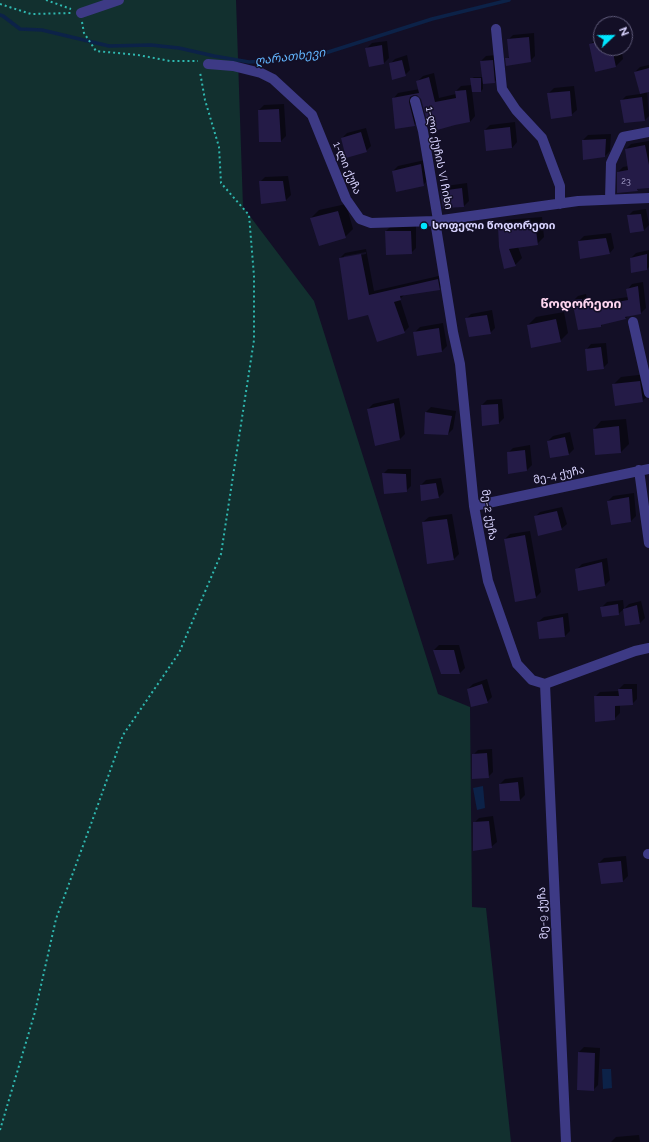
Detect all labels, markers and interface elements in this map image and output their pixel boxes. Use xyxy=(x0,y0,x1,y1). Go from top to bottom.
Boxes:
north arrow xyxy=(593,16,633,56)
text: N xyxy=(616,25,631,38)
water label: ღარათხევი xyxy=(254,46,326,68)
street label: 1-ლი ქუჩის VI ჩიხი xyxy=(423,105,455,211)
street label: 1-ლი ქუჩა xyxy=(330,140,364,196)
house number: 23 xyxy=(621,176,631,186)
place label: სოფელი წოდორეთი xyxy=(432,219,555,233)
marker: სოფელი წოდორეთი xyxy=(419,221,429,231)
district label: წოდორეთი xyxy=(541,296,621,312)
street label: მე-4 ქუჩა xyxy=(532,463,586,487)
street label: მე-2 ქუჩა xyxy=(478,488,500,542)
street label: მე-9 ქუჩა xyxy=(535,886,551,940)

